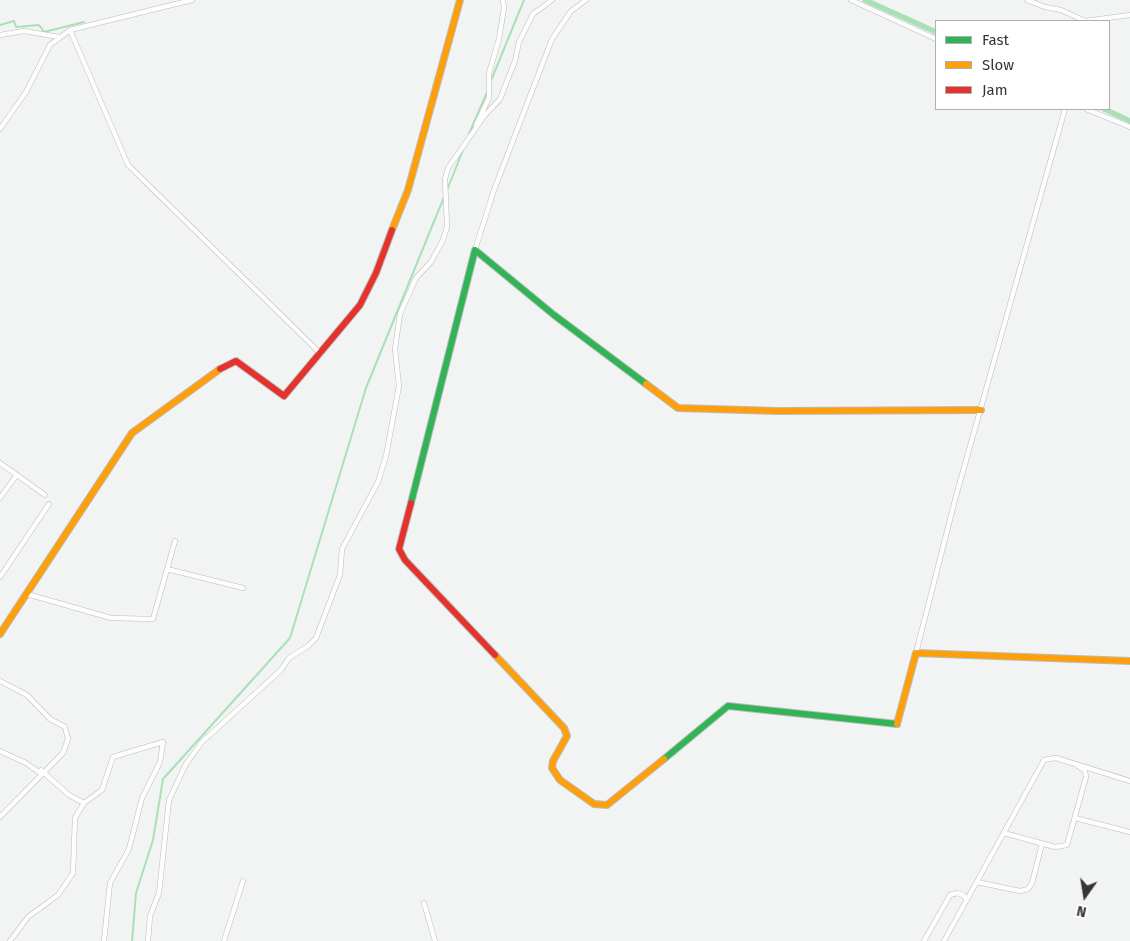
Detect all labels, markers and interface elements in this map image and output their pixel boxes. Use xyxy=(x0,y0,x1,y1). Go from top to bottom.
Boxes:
legend xyxy=(935,20,1110,110)
text: Fast xyxy=(982,31,1009,49)
text: Slow xyxy=(982,56,1014,74)
text: Jam xyxy=(982,81,1008,99)
north arrow xyxy=(1060,871,1110,921)
text: N xyxy=(1075,902,1088,920)

